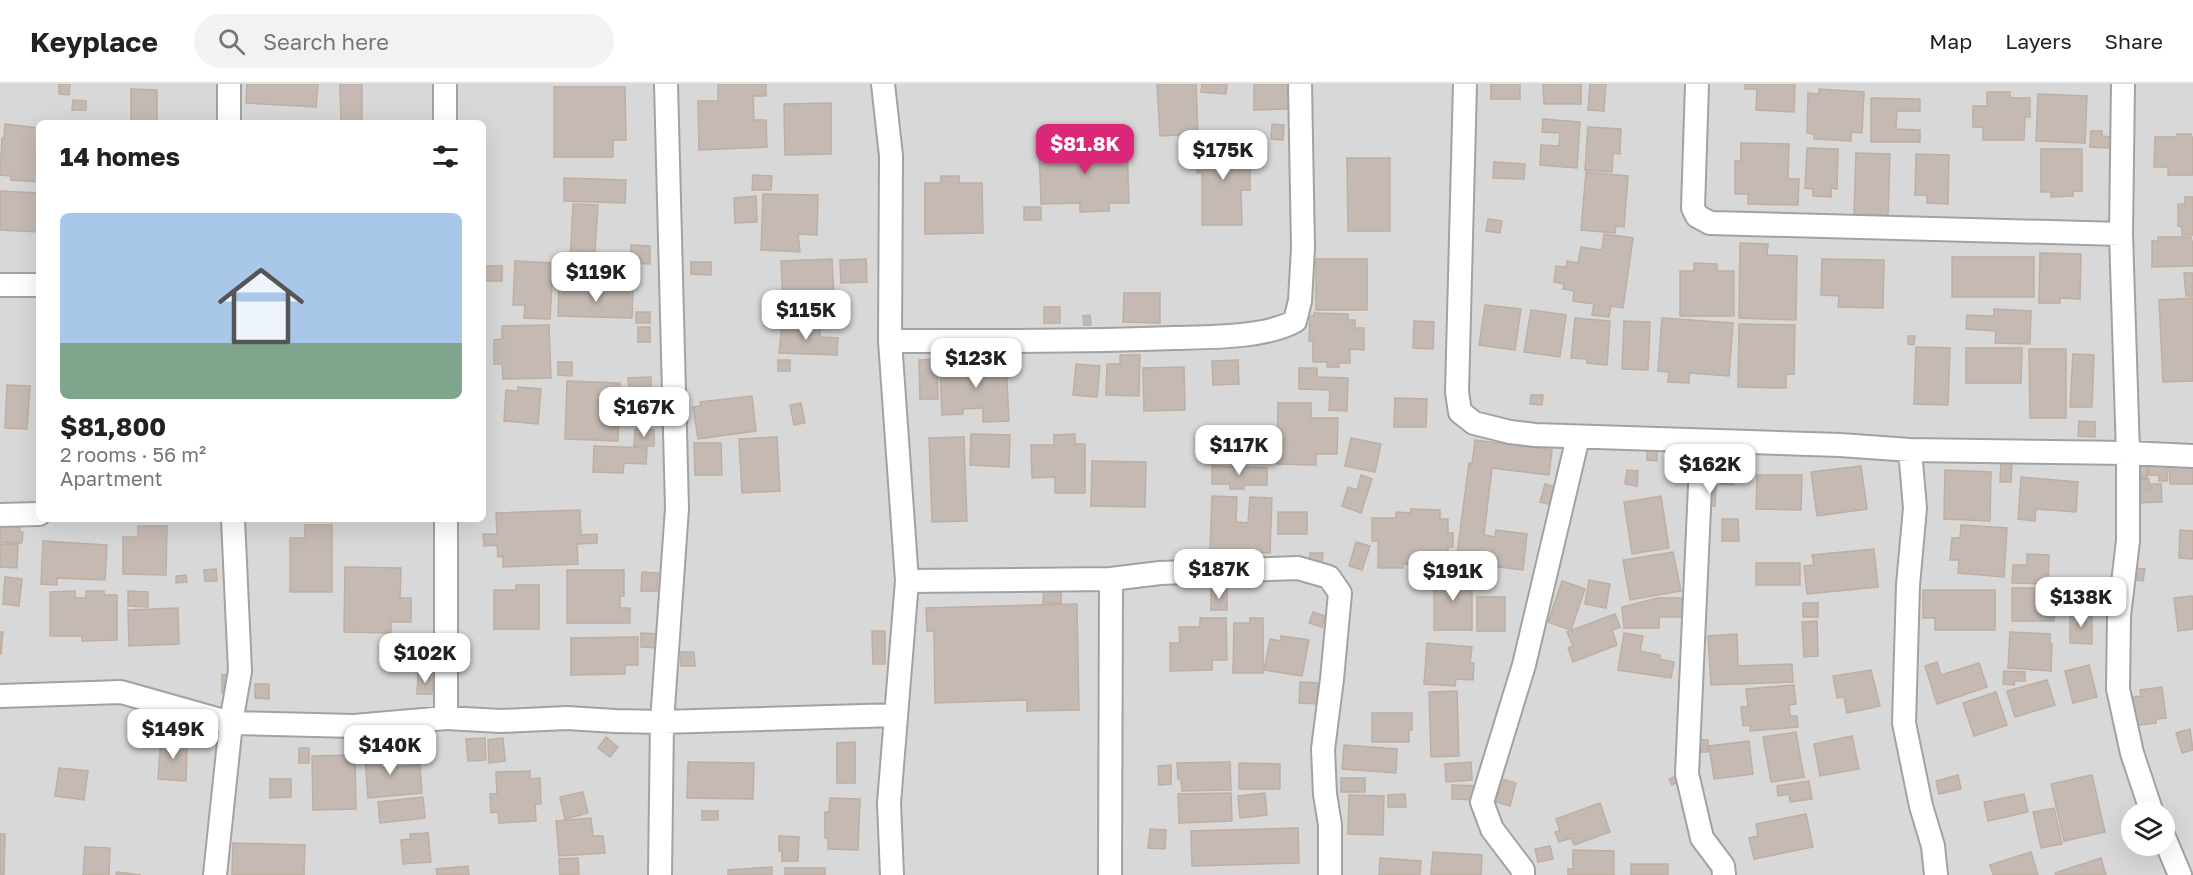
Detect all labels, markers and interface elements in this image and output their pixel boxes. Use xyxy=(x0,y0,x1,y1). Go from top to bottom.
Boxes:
search box xyxy=(194,14,614,68)
text: Keyplace xyxy=(30,25,158,58)
icon: search xyxy=(215,25,248,58)
text: Search here xyxy=(263,28,389,55)
text: Map xyxy=(1929,28,1972,54)
text: Layers xyxy=(2005,28,2072,54)
text: Share xyxy=(2105,28,2163,54)
pin: $81.8K xyxy=(1036,124,1134,175)
pin: $175K xyxy=(1181,130,1265,181)
text: $81.8K xyxy=(1050,131,1120,155)
text: $175K xyxy=(1192,137,1254,161)
icon: filters xyxy=(429,140,462,173)
text: 14 homes xyxy=(60,141,180,172)
icon: home xyxy=(207,252,315,360)
pin: $119K xyxy=(554,252,638,303)
text: $119K xyxy=(565,259,627,283)
pin: $115K xyxy=(764,290,848,341)
text: $115K xyxy=(776,297,836,321)
pin: $123K xyxy=(934,338,1018,389)
text: $123K xyxy=(945,345,1007,369)
pin: $167K xyxy=(602,387,686,438)
text: $167K xyxy=(613,394,675,418)
text: $81,800 xyxy=(60,411,166,442)
pin: $117K xyxy=(1197,425,1281,476)
text: $117K xyxy=(1209,432,1269,456)
text: 2 rooms · 56 m² xyxy=(60,442,206,466)
pin: $162K xyxy=(1668,444,1752,495)
text: $162K xyxy=(1678,451,1742,475)
text: Apartment xyxy=(60,466,163,490)
pin: $187K xyxy=(1177,549,1261,600)
pin: $191K xyxy=(1411,551,1495,602)
text: $187K xyxy=(1188,556,1250,580)
text: $191K xyxy=(1422,558,1484,582)
pin: $138K xyxy=(2039,577,2123,628)
text: $138K xyxy=(2049,584,2113,608)
pin: $102K xyxy=(383,633,467,684)
text: $102K xyxy=(393,640,457,664)
pin: $149K xyxy=(131,709,215,760)
text: $149K xyxy=(141,716,205,740)
pin: $140K xyxy=(348,725,432,776)
text: $140K xyxy=(358,732,422,756)
map controls xyxy=(2121,802,2175,856)
button: layers xyxy=(2121,802,2175,856)

